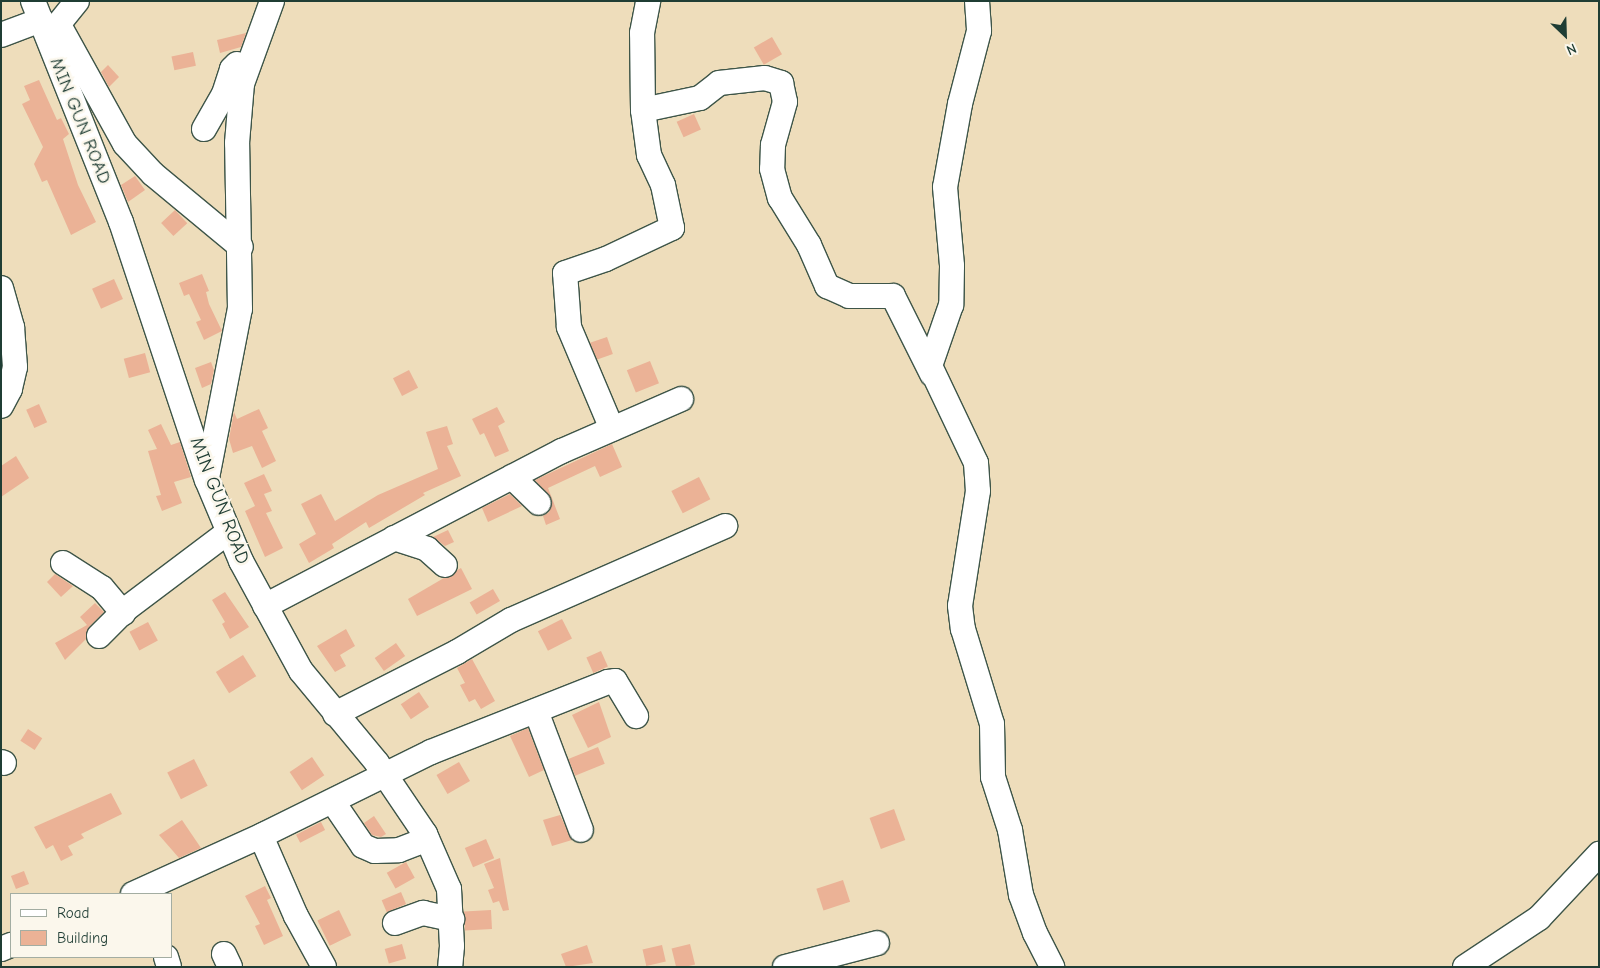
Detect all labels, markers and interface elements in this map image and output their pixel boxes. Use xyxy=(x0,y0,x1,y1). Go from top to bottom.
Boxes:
north arrow xyxy=(1540,10,1590,60)
text: N xyxy=(1564,40,1579,59)
street label: MIN GUN ROAD xyxy=(44,54,116,188)
street label: MIN GUN ROAD xyxy=(184,434,254,568)
legend xyxy=(10,893,172,958)
text: Road xyxy=(57,904,89,922)
text: Building xyxy=(57,929,108,947)

